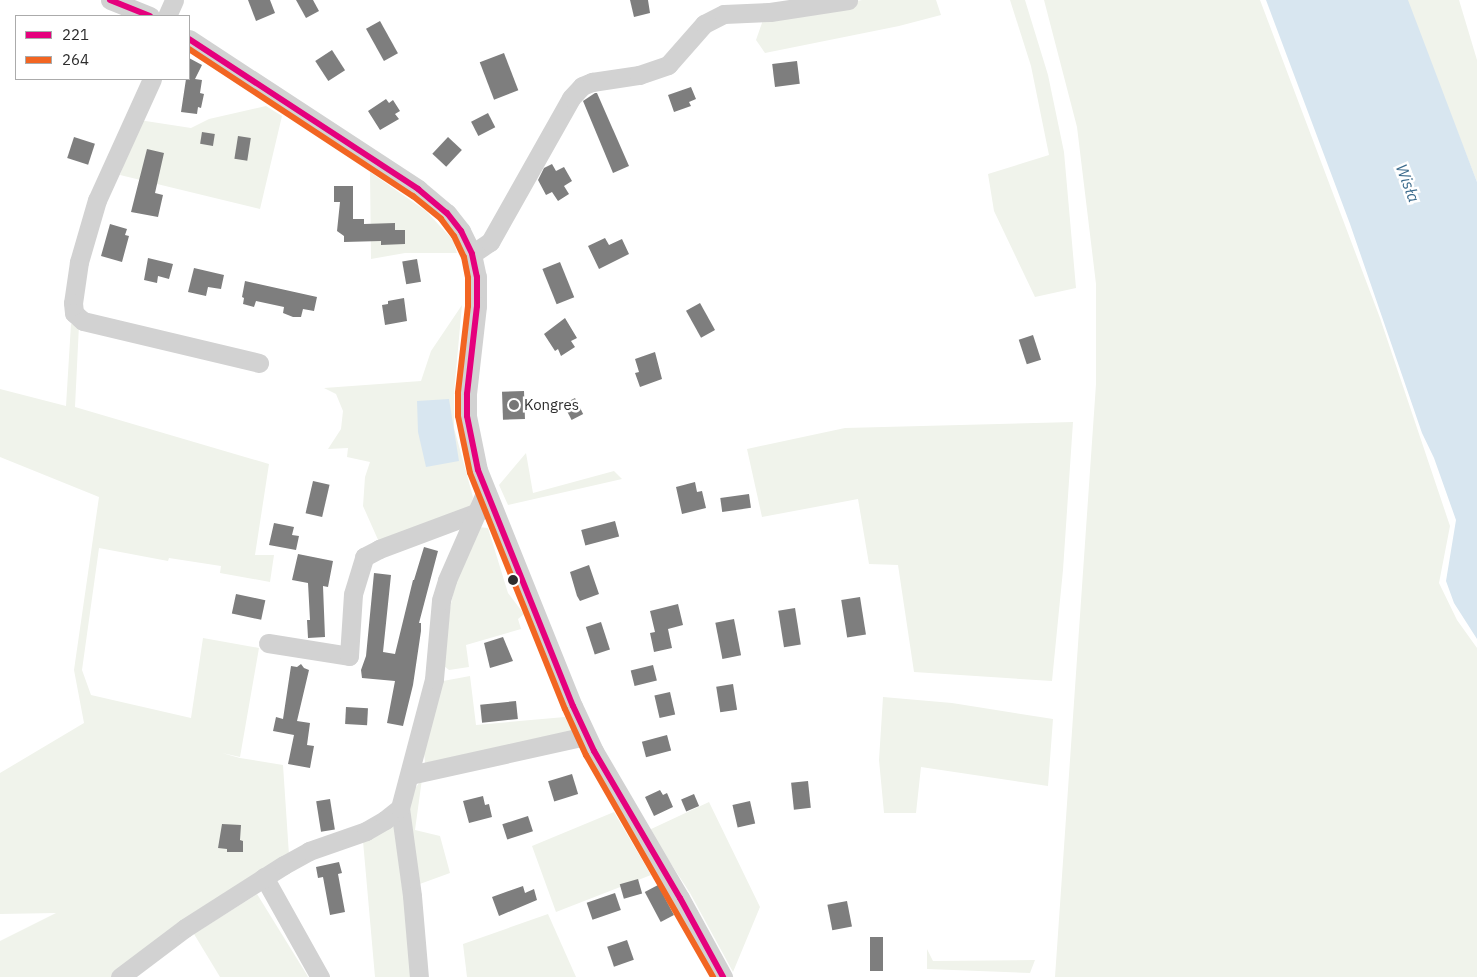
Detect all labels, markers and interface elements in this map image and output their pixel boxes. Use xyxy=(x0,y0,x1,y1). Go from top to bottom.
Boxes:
legend xyxy=(15,15,190,80)
text: 221 xyxy=(62,25,89,44)
text: 264 xyxy=(62,50,89,69)
water label: Wisła xyxy=(1392,161,1424,205)
place label: Kongres xyxy=(524,396,579,414)
marker: Kongres xyxy=(508,399,520,411)
unlabelled marker xyxy=(508,575,518,585)

